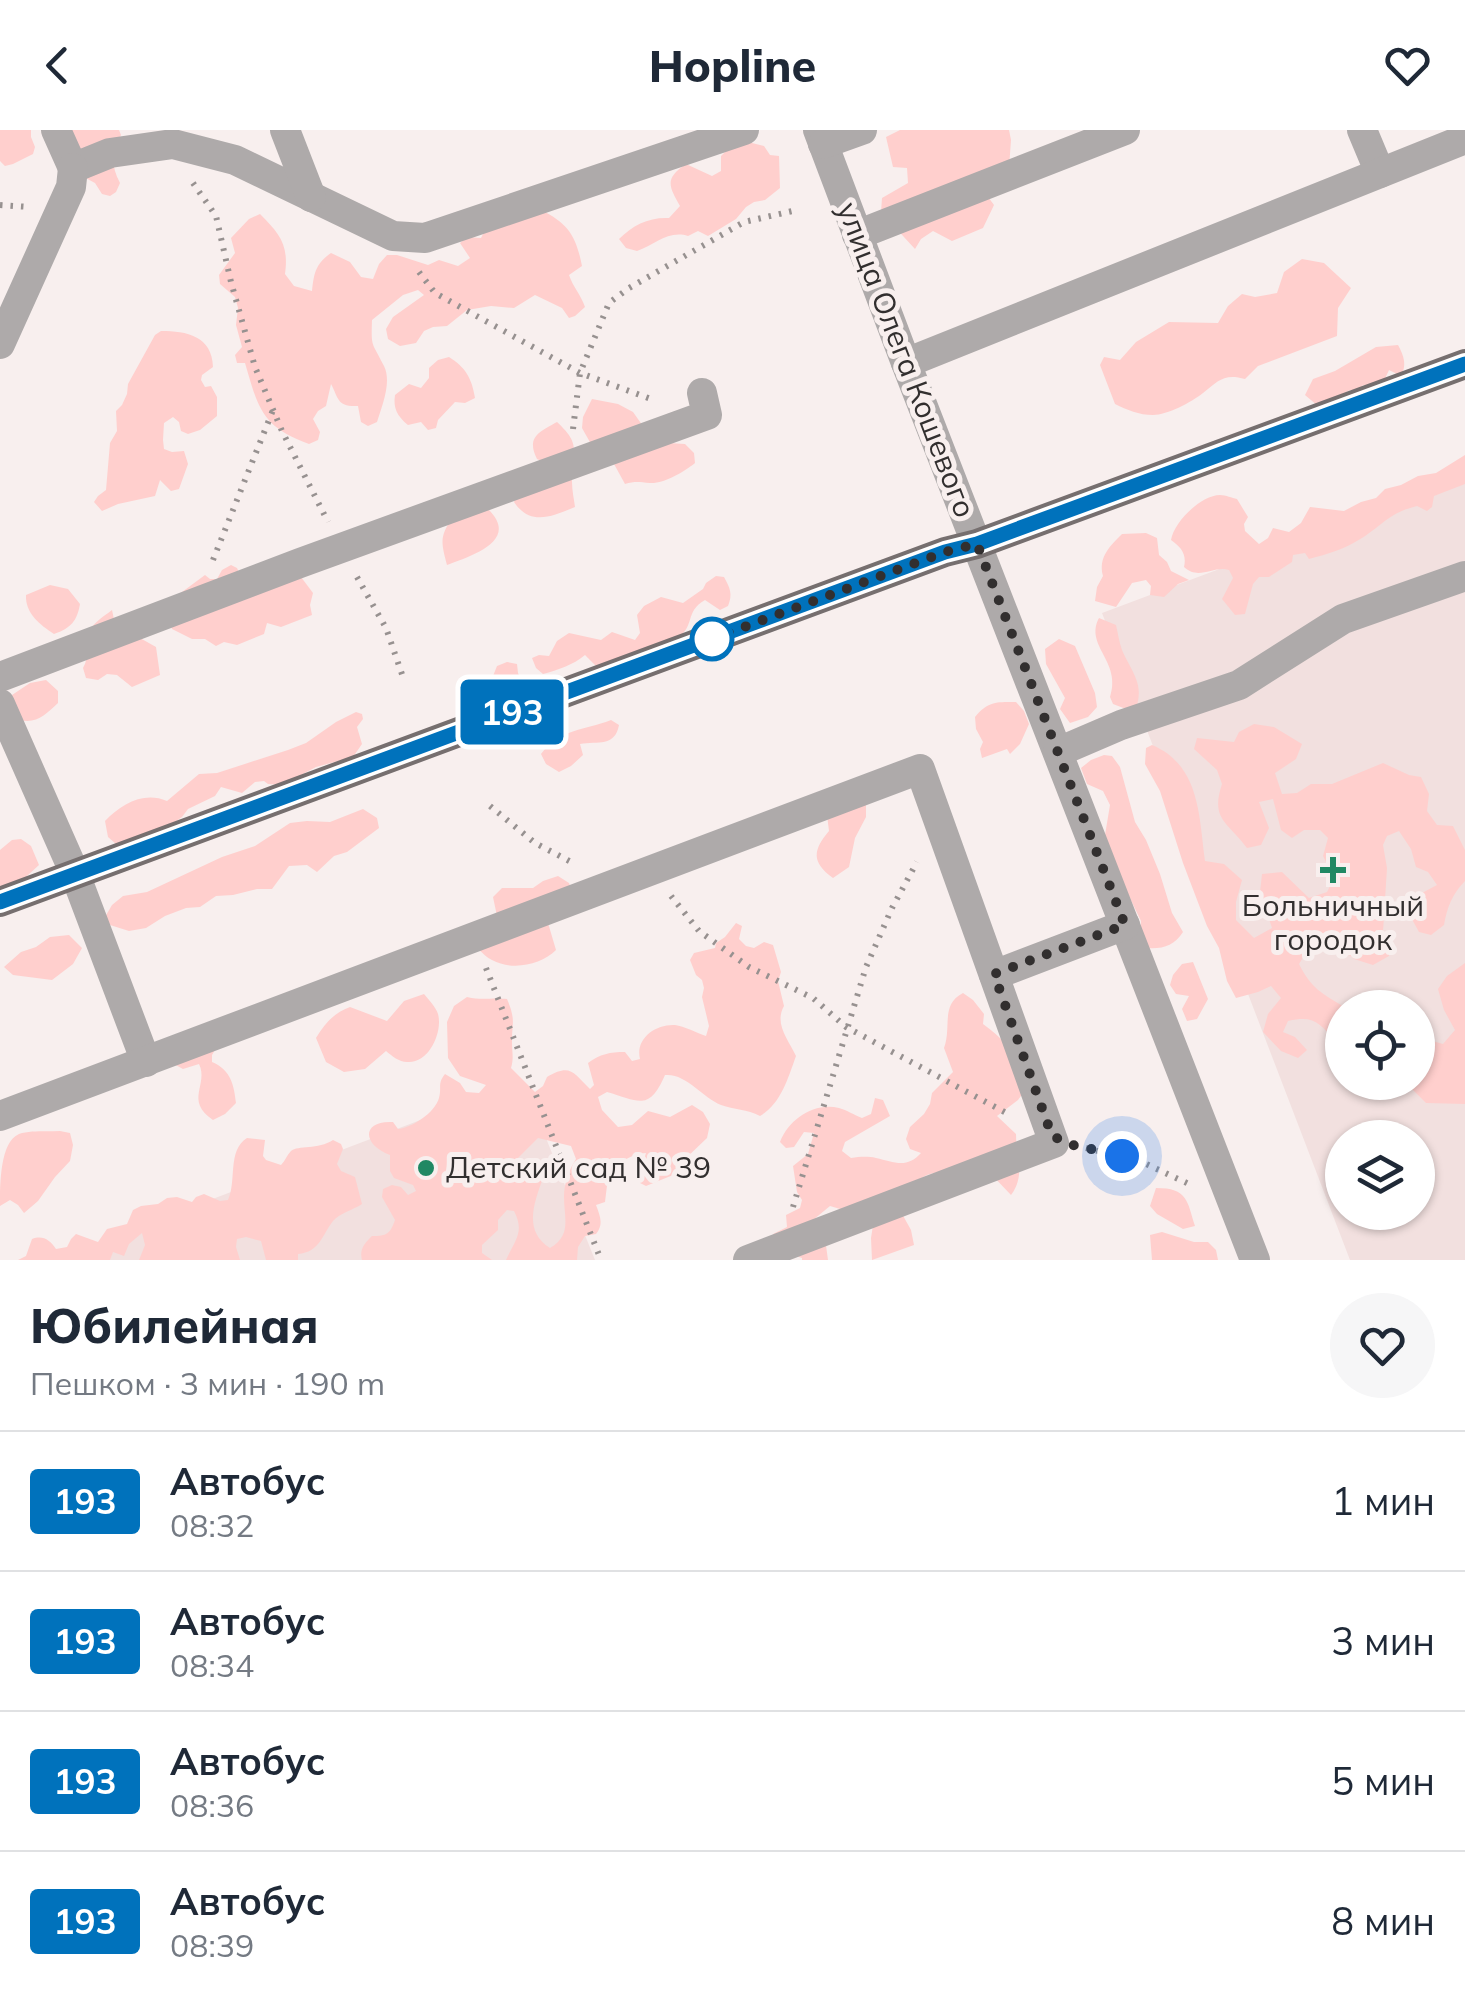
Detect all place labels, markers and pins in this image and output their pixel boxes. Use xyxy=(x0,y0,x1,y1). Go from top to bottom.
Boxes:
unlabelled marker xyxy=(691,618,733,660)
marker: Больничный городок xyxy=(1320,857,1346,883)
place label: Больничный городок xyxy=(1242,886,1424,958)
place label: Детский сад № 39 xyxy=(446,1148,711,1186)
marker: Детский сад № 39 xyxy=(415,1157,437,1179)

